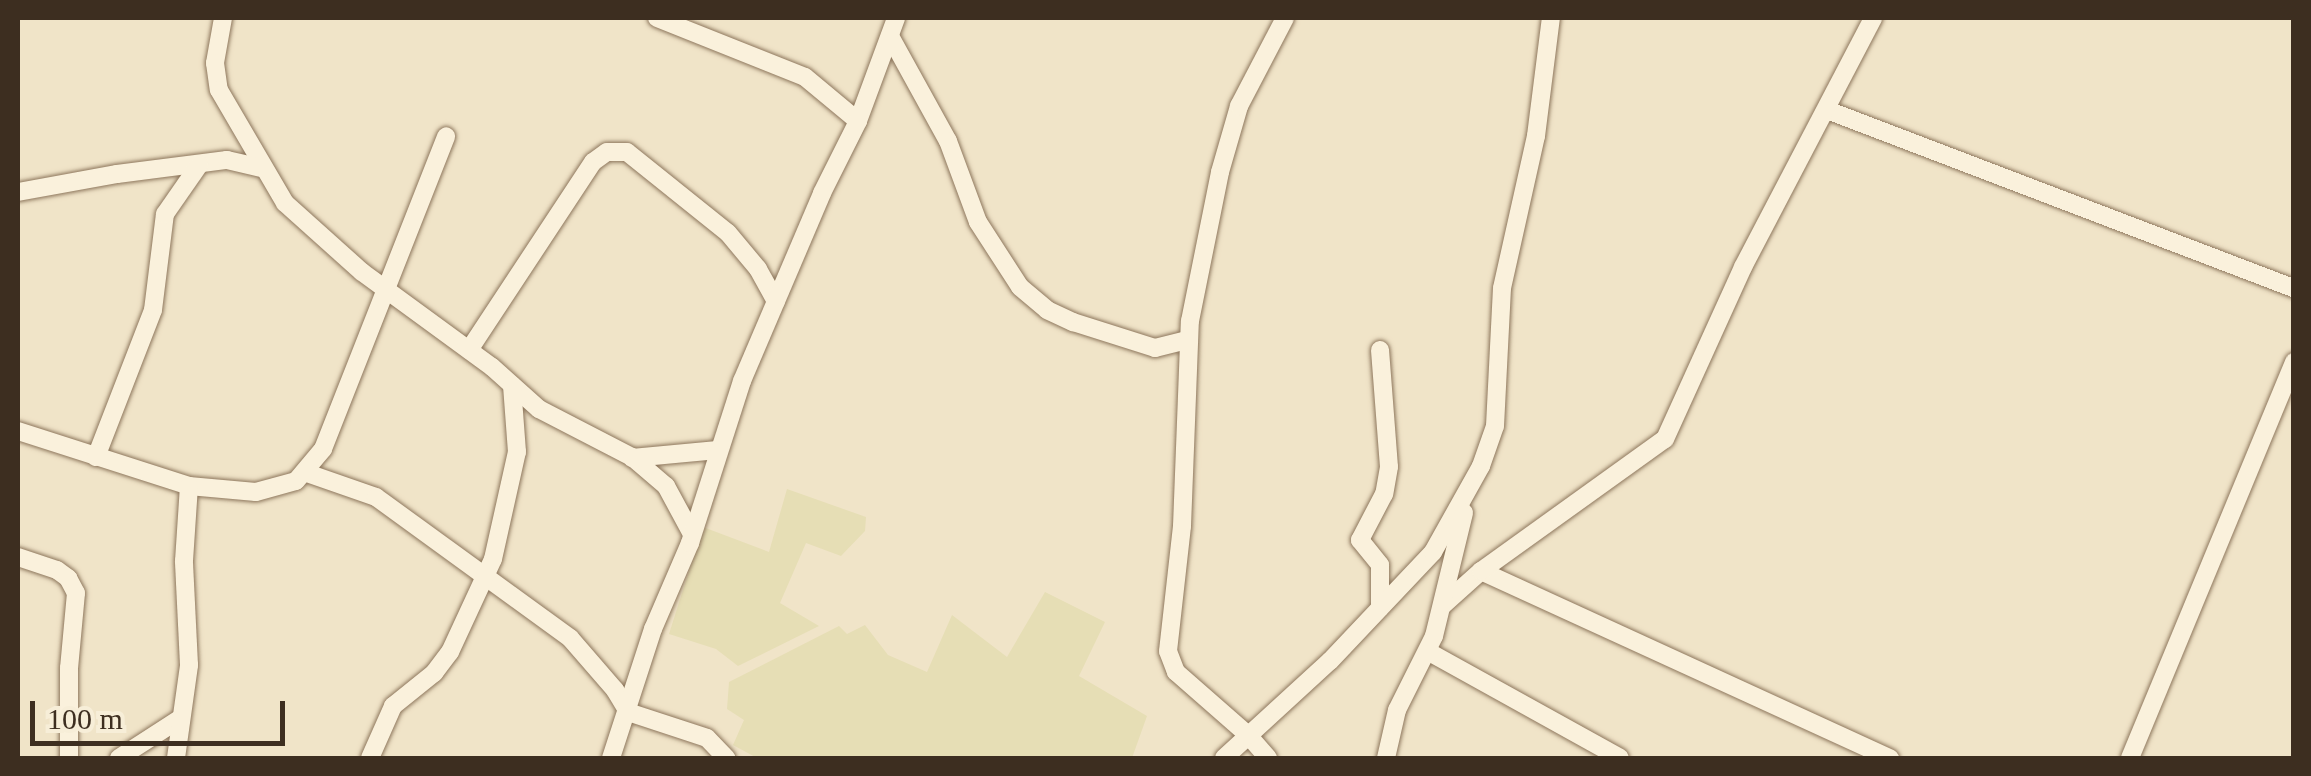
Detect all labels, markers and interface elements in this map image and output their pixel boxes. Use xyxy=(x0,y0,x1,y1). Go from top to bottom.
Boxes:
scale bar xyxy=(35,681,290,743)
text: 100 m xyxy=(47,702,123,735)

